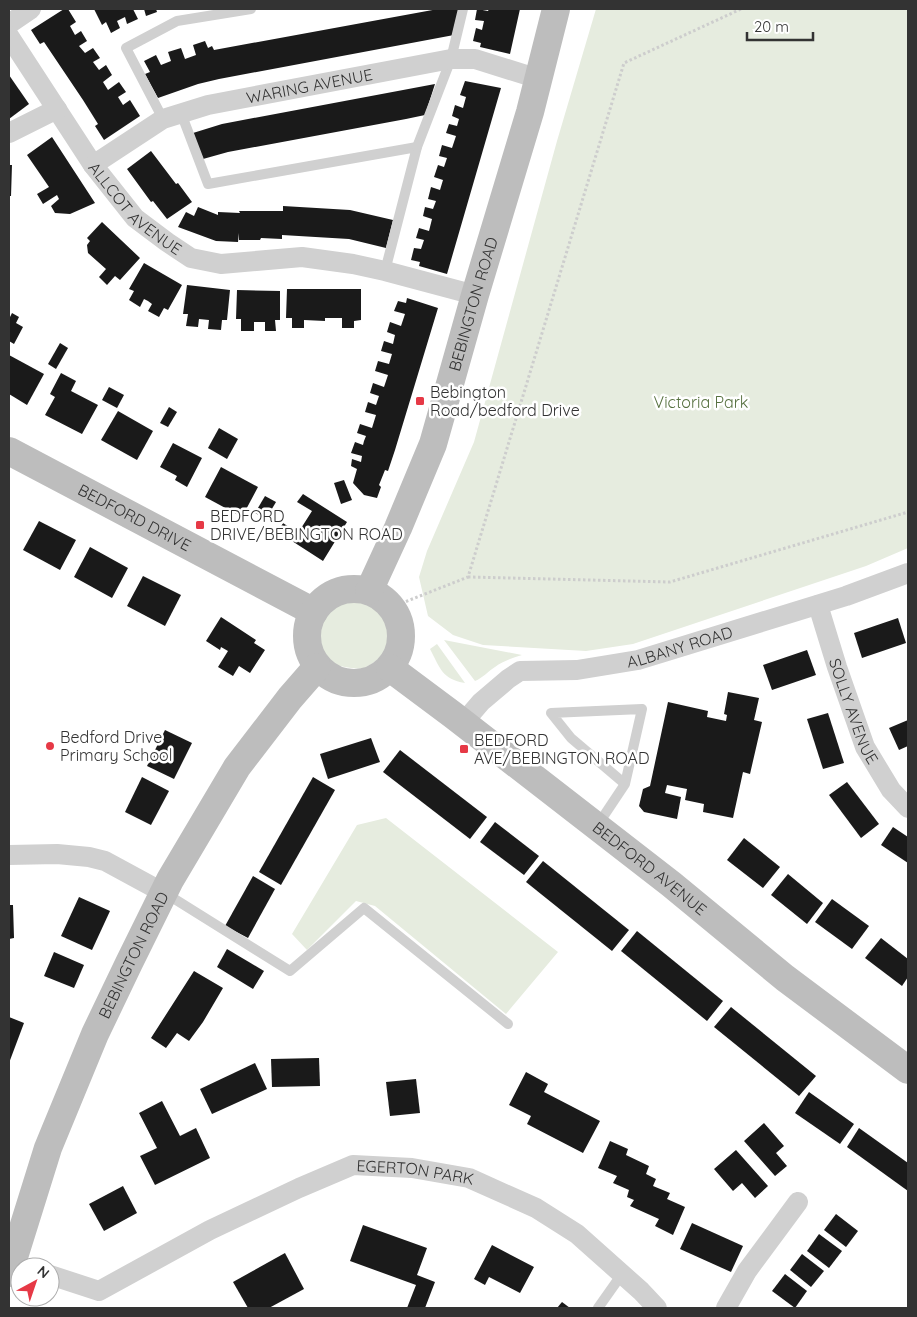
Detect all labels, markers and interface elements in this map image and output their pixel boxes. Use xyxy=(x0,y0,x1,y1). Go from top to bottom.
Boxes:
scale bar xyxy=(747,10,813,42)
text: 20 m xyxy=(754,17,789,36)
street label: WARING AVENUE xyxy=(244,64,374,108)
street label: ALLCOT AVENUE xyxy=(84,158,186,259)
street label: BEBINGTON ROAD xyxy=(444,235,502,373)
place label: Bebington Road/bedford Drive xyxy=(430,382,580,420)
park label: Victoria Park xyxy=(654,392,748,412)
marker: Bebington Road/bedford Drive xyxy=(414,395,426,407)
street label: BEDFORD DRIVE xyxy=(75,479,194,555)
place label: BEDFORD DRIVE/BEBINGTON ROAD xyxy=(210,506,403,544)
marker: BEDFORD DRIVE/BEBINGTON ROAD xyxy=(194,519,206,531)
street label: ALBANY ROAD xyxy=(626,622,735,672)
street label: SOLLY AVENUE xyxy=(825,656,883,768)
place label: Bedford Drive Primary School xyxy=(60,727,172,765)
place label: BEDFORD AVE/BEBINGTON ROAD xyxy=(474,730,649,768)
marker: Bedford Drive Primary School xyxy=(44,740,56,752)
marker: BEDFORD AVE/BEBINGTON ROAD xyxy=(458,743,470,755)
street label: BEDFORD AVENUE xyxy=(589,817,711,919)
street label: BEBINGTON ROAD xyxy=(94,888,173,1022)
street label: EGERTON PARK xyxy=(356,1155,476,1189)
north arrow xyxy=(10,1257,60,1307)
text: N xyxy=(34,1262,53,1282)

